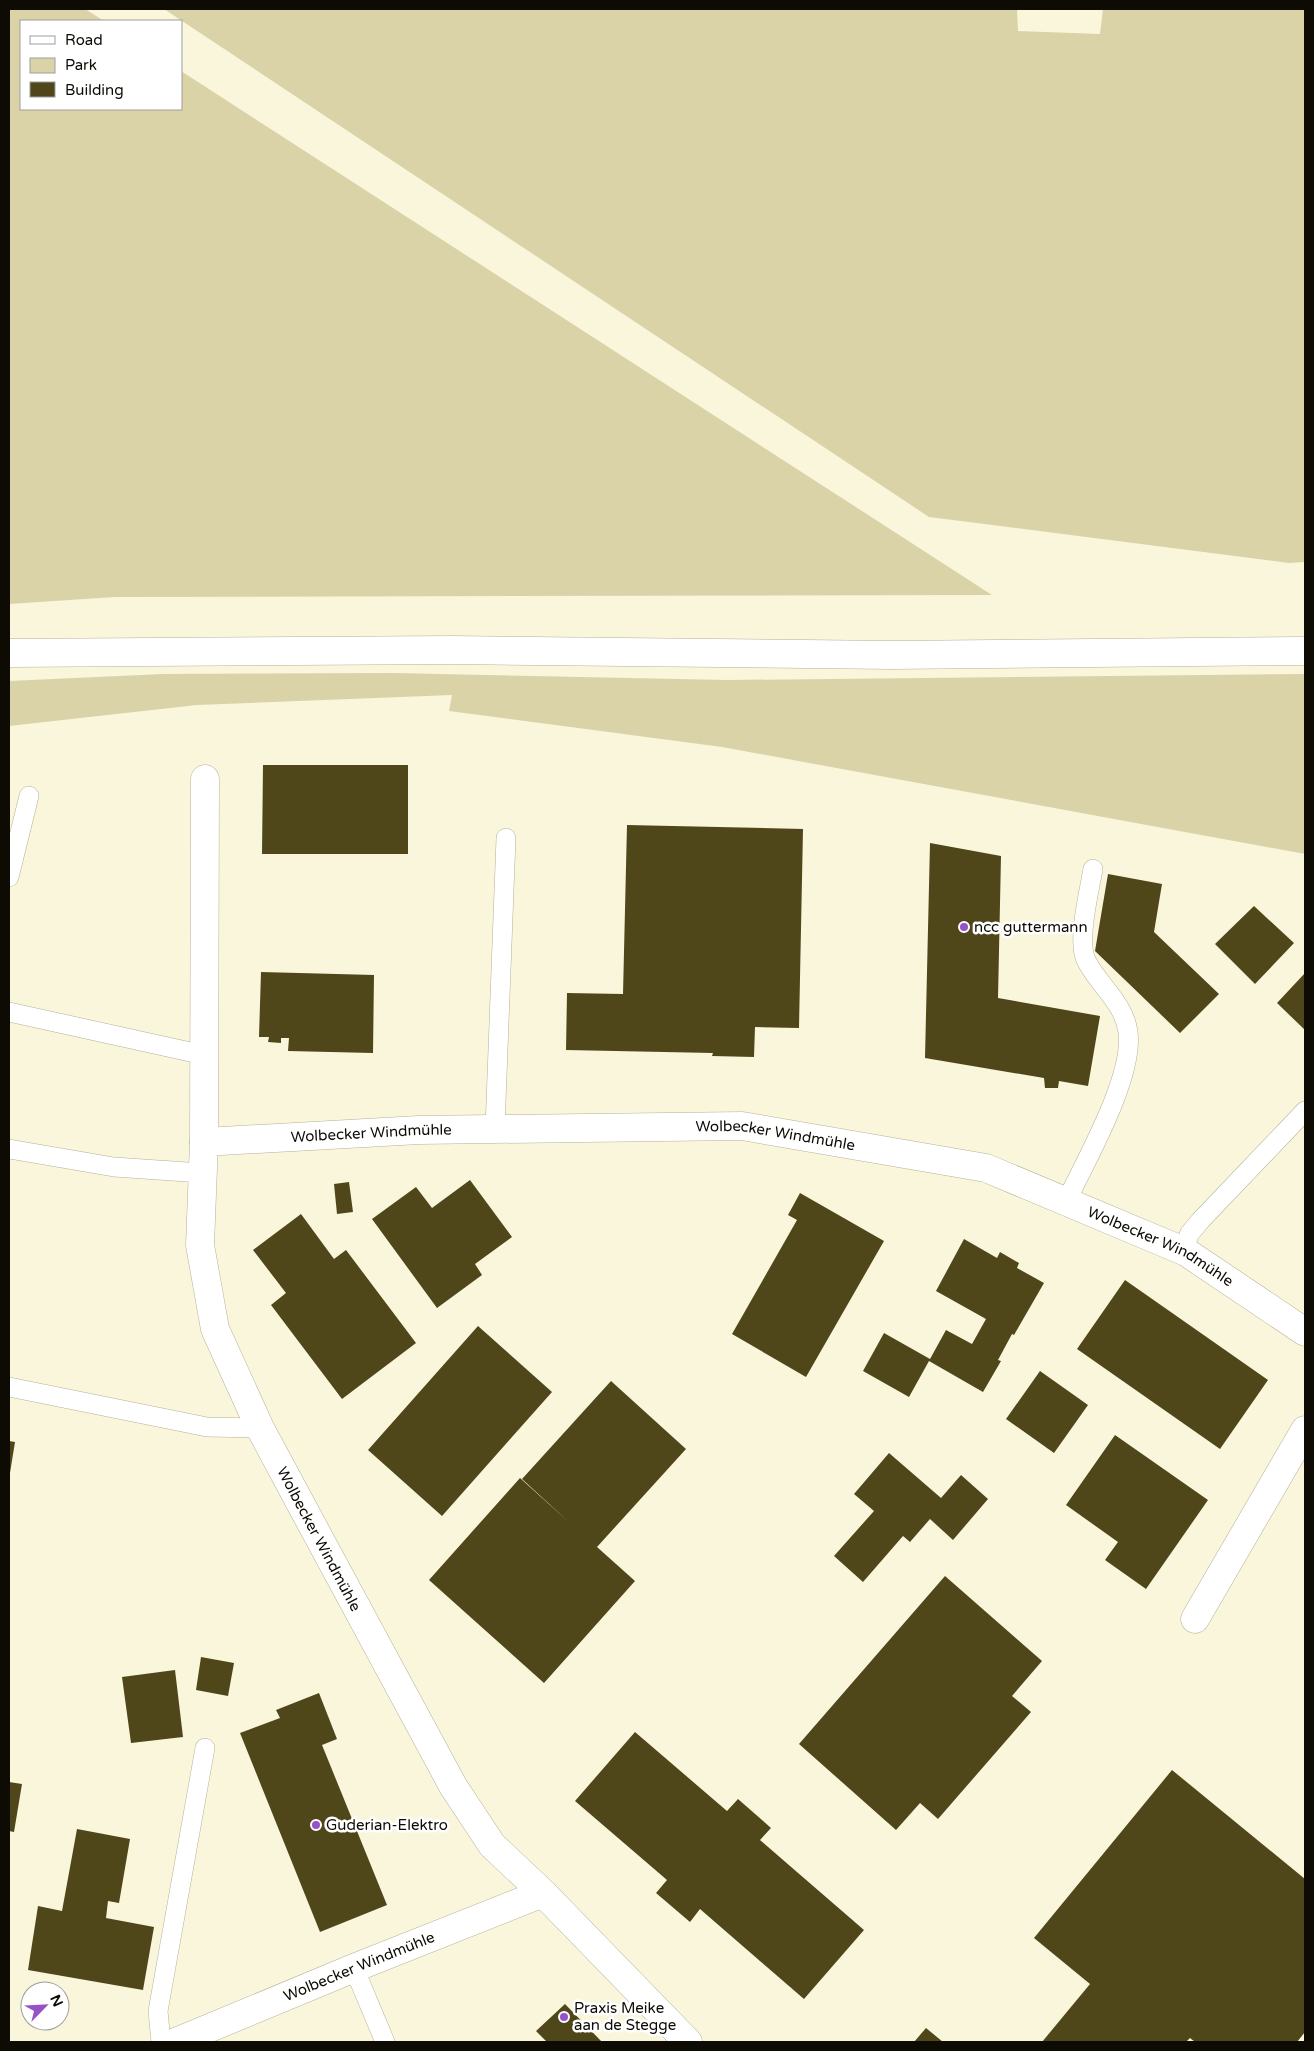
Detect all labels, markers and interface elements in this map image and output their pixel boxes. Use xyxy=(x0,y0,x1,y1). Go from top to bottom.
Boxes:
legend xyxy=(20,20,182,110)
text: Road xyxy=(65,31,103,49)
text: Park xyxy=(65,56,97,74)
text: Building xyxy=(65,81,124,99)
place label: ncc guttermann xyxy=(974,918,1088,936)
marker: ncc guttermann xyxy=(958,921,970,933)
street label: Wolbecker Windmühle xyxy=(695,1117,857,1154)
street label: Wolbecker Windmühle xyxy=(290,1121,452,1146)
street label: Wolbecker Windmühle xyxy=(1085,1203,1237,1290)
street label: Wolbecker Windmühle xyxy=(273,1464,365,1614)
place label: Guderian-Elektro xyxy=(326,1816,448,1834)
marker: Guderian-Elektro xyxy=(310,1819,322,1831)
street label: Wolbecker Windmühle xyxy=(281,1928,437,2005)
north arrow xyxy=(20,1981,70,2031)
text: N xyxy=(46,1992,66,2010)
place label: Praxis Meike aan de Stegge xyxy=(574,1999,676,2034)
marker: Praxis Meike aan de Stegge xyxy=(558,2011,570,2023)

